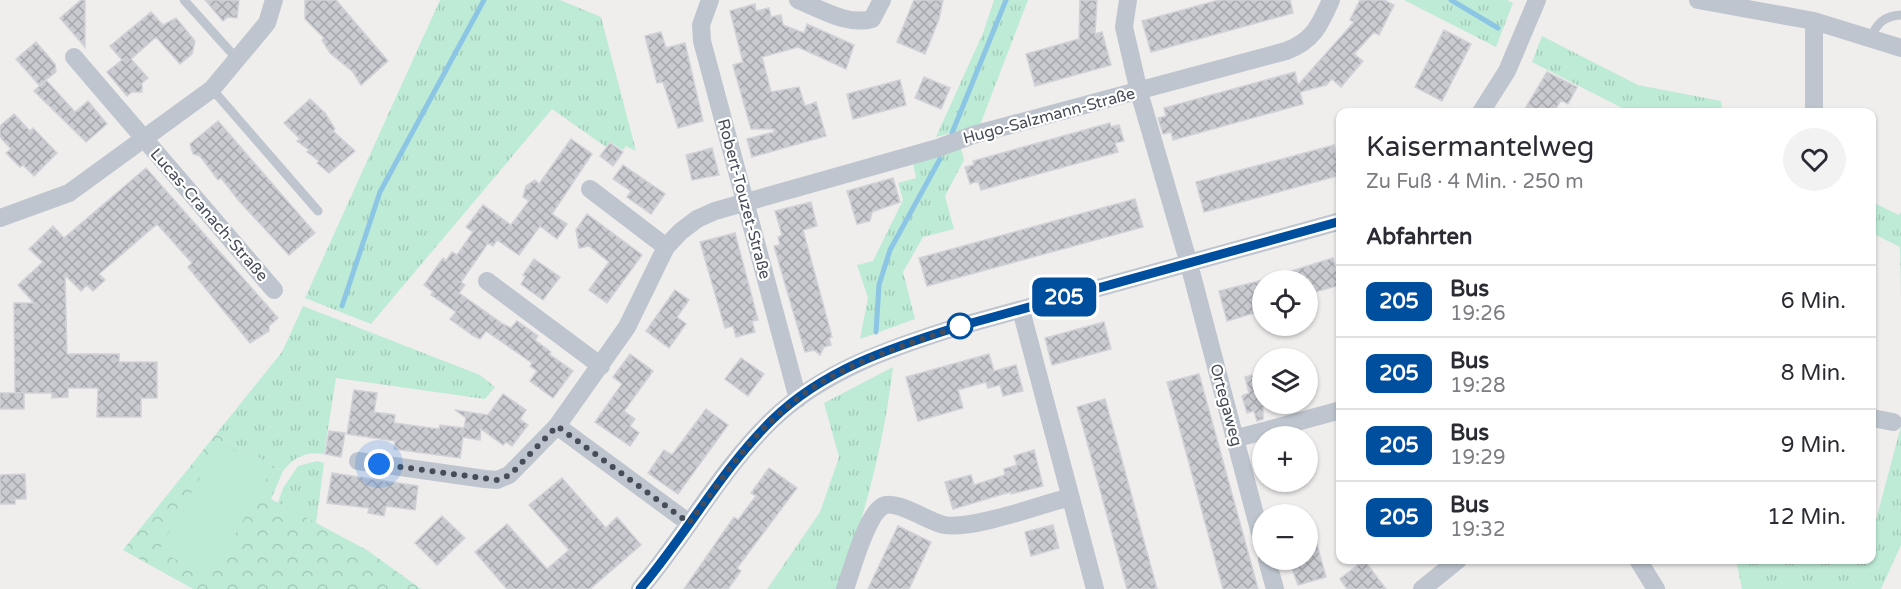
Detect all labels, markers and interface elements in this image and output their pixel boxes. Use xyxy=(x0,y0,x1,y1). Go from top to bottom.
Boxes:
street label: Hugo-Salzmann-Straße xyxy=(961,83,1137,149)
street label: Robert-Touzet-Straße xyxy=(713,117,775,281)
button: heart xyxy=(1783,128,1846,191)
text: Kaisermantelweg xyxy=(1366,130,1594,164)
street label: Lucas-Cranach-Straße xyxy=(146,144,272,286)
text: Zu Fuß · 4 Min. · 250 m xyxy=(1366,170,1584,194)
text: Abfahrten xyxy=(1366,224,1472,250)
map controls xyxy=(1252,270,1318,570)
button: locate xyxy=(1252,270,1318,336)
text: Bus xyxy=(1450,276,1489,302)
line badge: 205 xyxy=(1030,278,1098,316)
text: 205 xyxy=(1044,285,1084,310)
text: 6 Min. xyxy=(1781,288,1846,314)
text: 205 xyxy=(1379,289,1419,314)
text: 19:26 xyxy=(1450,302,1505,326)
unlabelled marker xyxy=(947,313,973,339)
button: layers xyxy=(1252,348,1318,414)
text: Bus xyxy=(1450,348,1489,374)
text: 8 Min. xyxy=(1781,360,1846,386)
text: 205 xyxy=(1379,361,1419,386)
street label: Ortegaweg xyxy=(1205,362,1247,448)
text: 19:28 xyxy=(1450,374,1505,398)
text: Bus xyxy=(1450,420,1489,446)
button: + xyxy=(1252,426,1318,492)
text: 9 Min. xyxy=(1781,432,1846,458)
text: 205 xyxy=(1379,433,1419,458)
text: 19:29 xyxy=(1450,446,1505,470)
your location xyxy=(364,449,394,479)
text: Bus xyxy=(1450,492,1489,518)
button: − xyxy=(1252,504,1318,570)
text: 12 Min. xyxy=(1767,504,1846,530)
text: 205 xyxy=(1379,505,1419,530)
text: 19:32 xyxy=(1450,518,1505,542)

